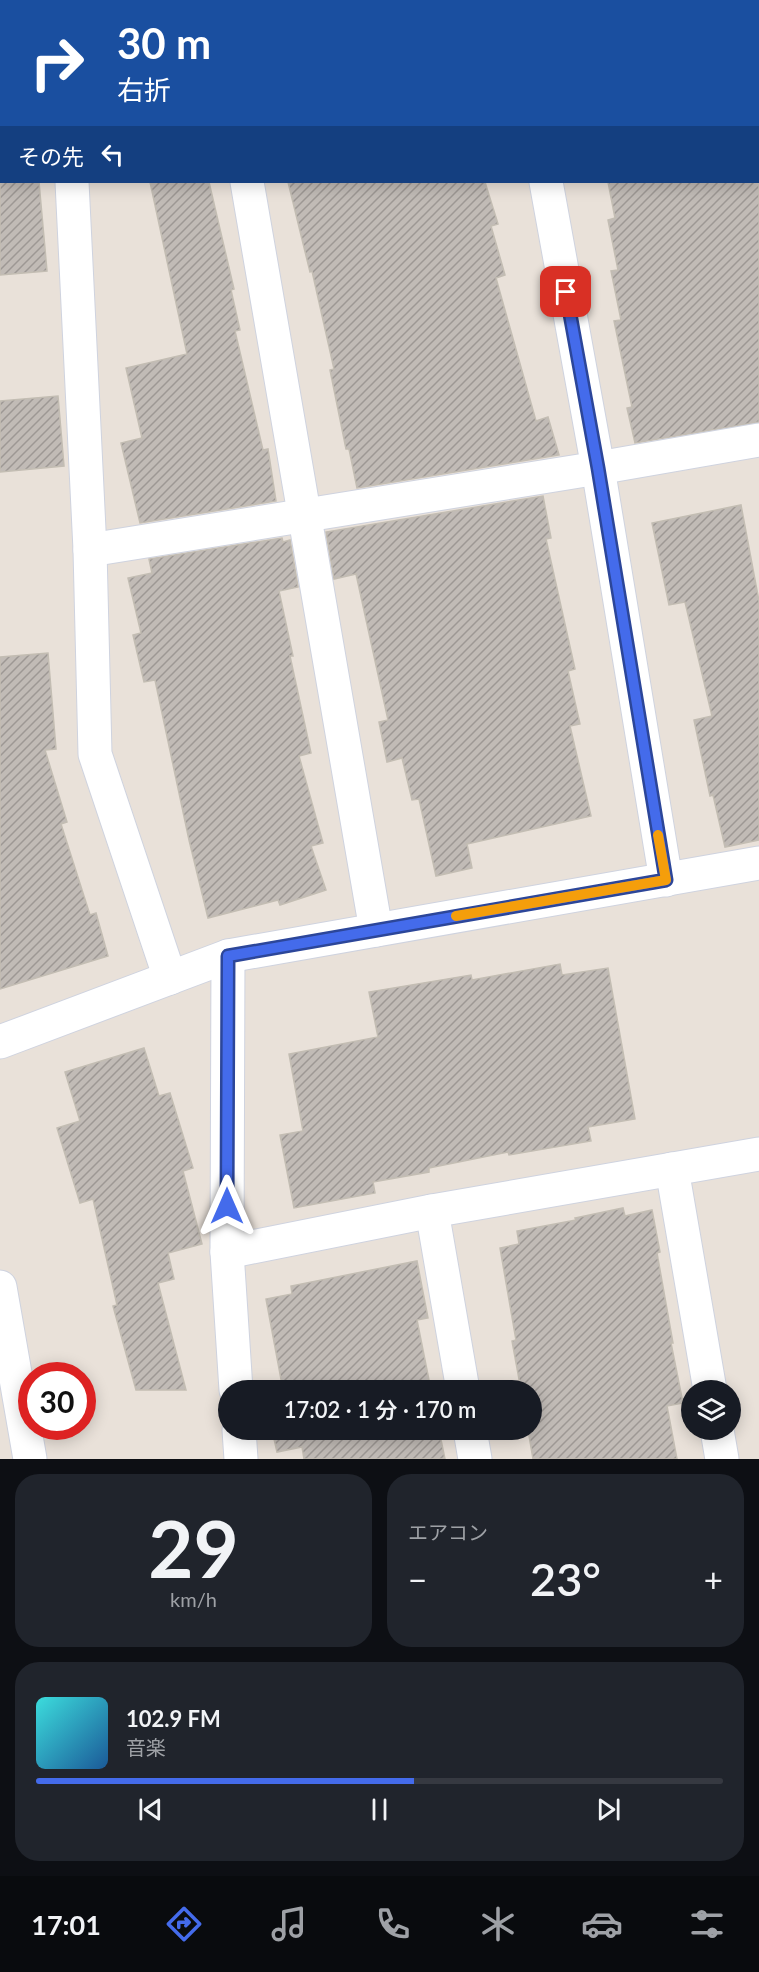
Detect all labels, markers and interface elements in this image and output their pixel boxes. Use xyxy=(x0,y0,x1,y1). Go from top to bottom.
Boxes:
text: 30 m xyxy=(117,18,211,68)
icon: right xyxy=(18,24,96,102)
text: 右折 xyxy=(117,73,171,106)
icon: left xyxy=(96,138,129,171)
text: その先 xyxy=(18,143,84,170)
pin xyxy=(540,266,591,317)
icon: arrive xyxy=(549,275,582,308)
position arrow xyxy=(195,1174,259,1238)
speed limit sign: 30 xyxy=(18,1362,96,1440)
map controls xyxy=(681,1380,741,1440)
button: layers xyxy=(681,1380,741,1440)
text: 17:02 · 1 分 · 170 m xyxy=(284,1396,476,1423)
text: 29 xyxy=(148,1501,239,1595)
text: エアコン xyxy=(408,1520,488,1544)
text: 23° xyxy=(530,1552,601,1606)
text: − xyxy=(408,1559,427,1599)
text: + xyxy=(704,1559,723,1599)
text: km/h xyxy=(170,1587,217,1611)
text: 102.9 FM xyxy=(126,1705,221,1732)
text: 音楽 xyxy=(126,1735,166,1759)
icon: previous xyxy=(134,1793,167,1826)
icon: pause xyxy=(363,1793,396,1826)
icon: next xyxy=(592,1793,625,1826)
icon: directions xyxy=(163,1903,205,1945)
icon: music xyxy=(268,1903,310,1945)
icon: phone xyxy=(372,1903,414,1945)
icon: climate xyxy=(477,1903,519,1945)
icon: car xyxy=(581,1903,623,1945)
icon: filters xyxy=(686,1903,728,1945)
text: 17:01 xyxy=(31,1908,101,1941)

